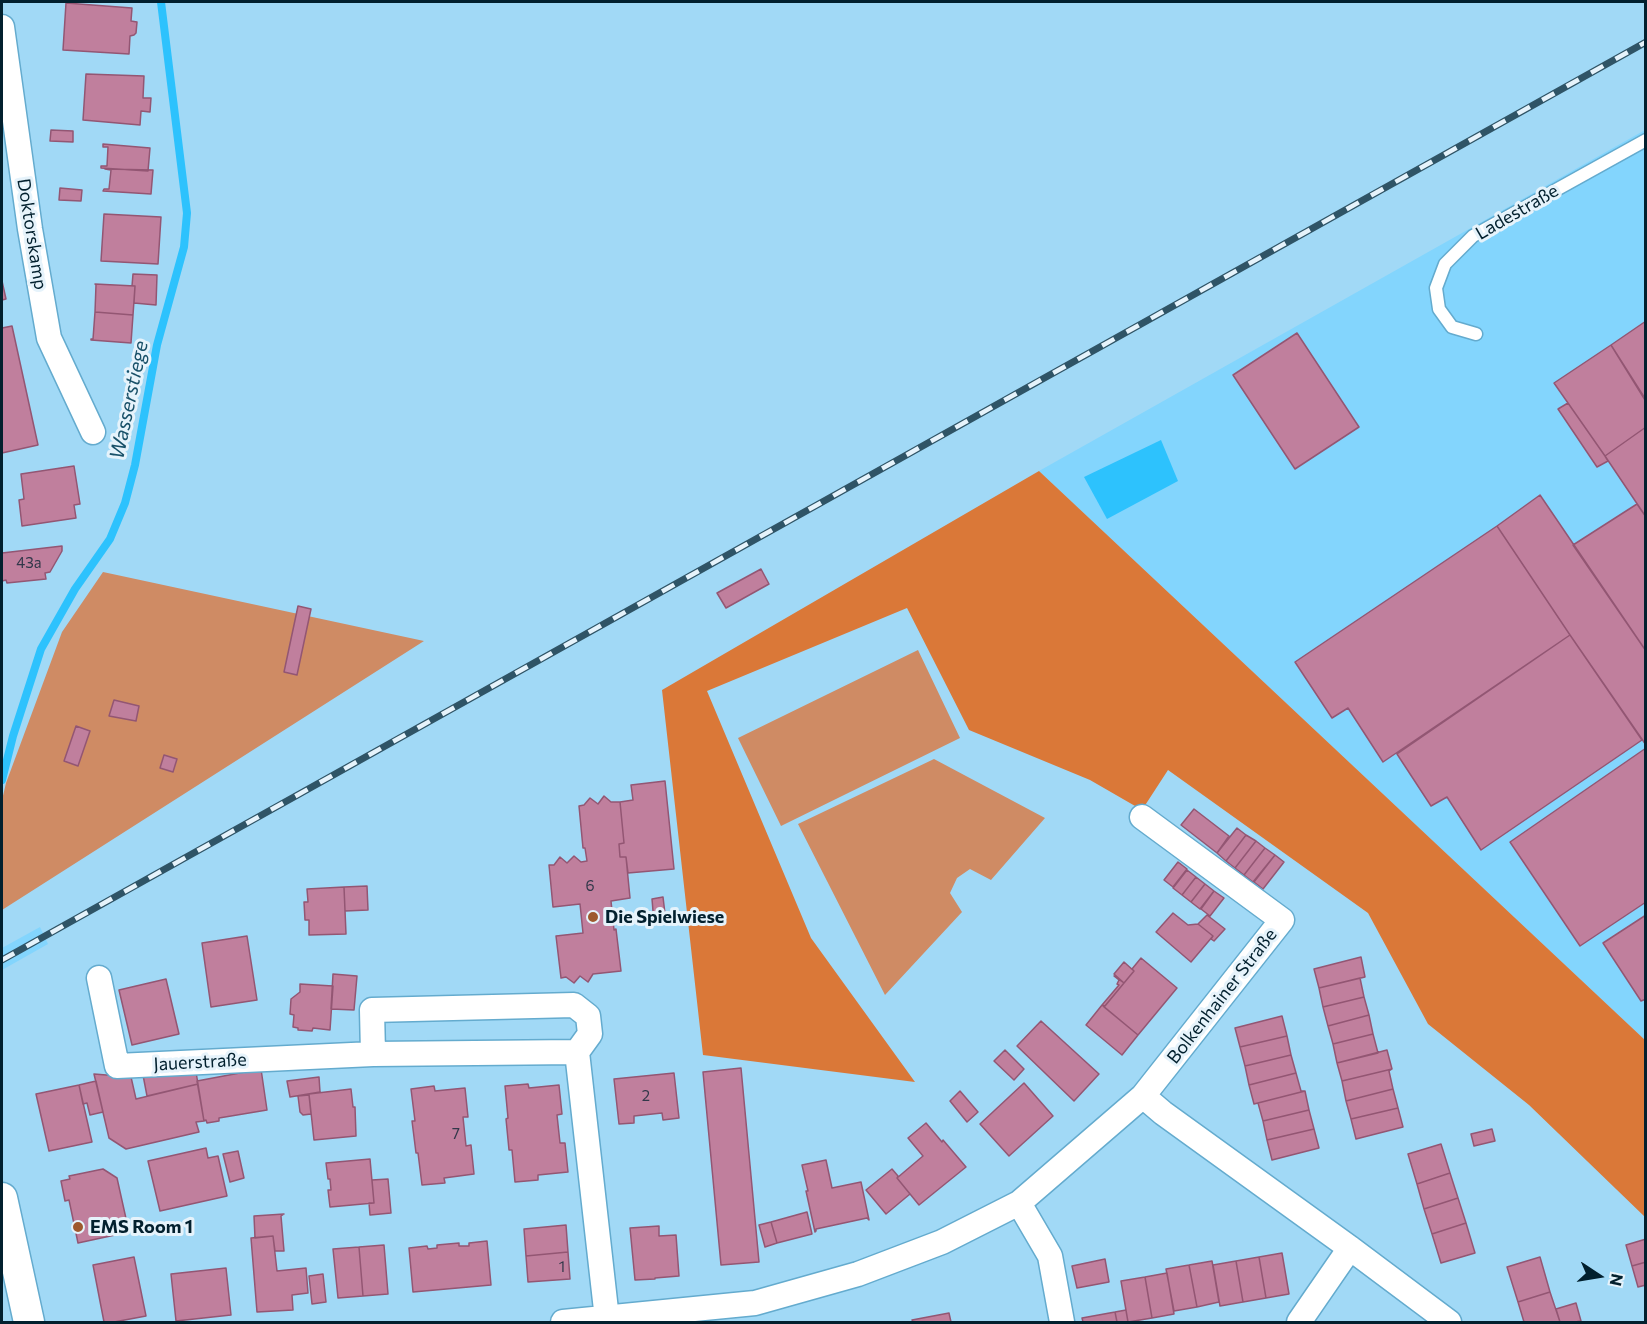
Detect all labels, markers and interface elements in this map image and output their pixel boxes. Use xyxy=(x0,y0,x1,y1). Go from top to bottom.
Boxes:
street label: Doktorskamp xyxy=(13,177,51,291)
street label: Ladestraße xyxy=(1472,180,1562,244)
water label: Wasserstiege xyxy=(105,339,153,461)
house number: 43a xyxy=(16,554,42,572)
house number: 6 xyxy=(585,877,595,895)
place label: Die Spielwiese xyxy=(605,906,724,928)
marker: Die Spielwiese xyxy=(586,910,600,924)
street label: Bolkenhainer Straße xyxy=(1163,924,1281,1068)
street label: Jauerstraße xyxy=(153,1049,247,1075)
house number: 2 xyxy=(642,1087,650,1105)
house number: 7 xyxy=(452,1125,460,1143)
place label: EMS Room 1 xyxy=(90,1216,193,1238)
marker: EMS Room 1 xyxy=(71,1220,85,1234)
north arrow xyxy=(1569,1246,1629,1306)
house number: 1 xyxy=(559,1258,565,1276)
text: N xyxy=(1607,1272,1628,1288)

